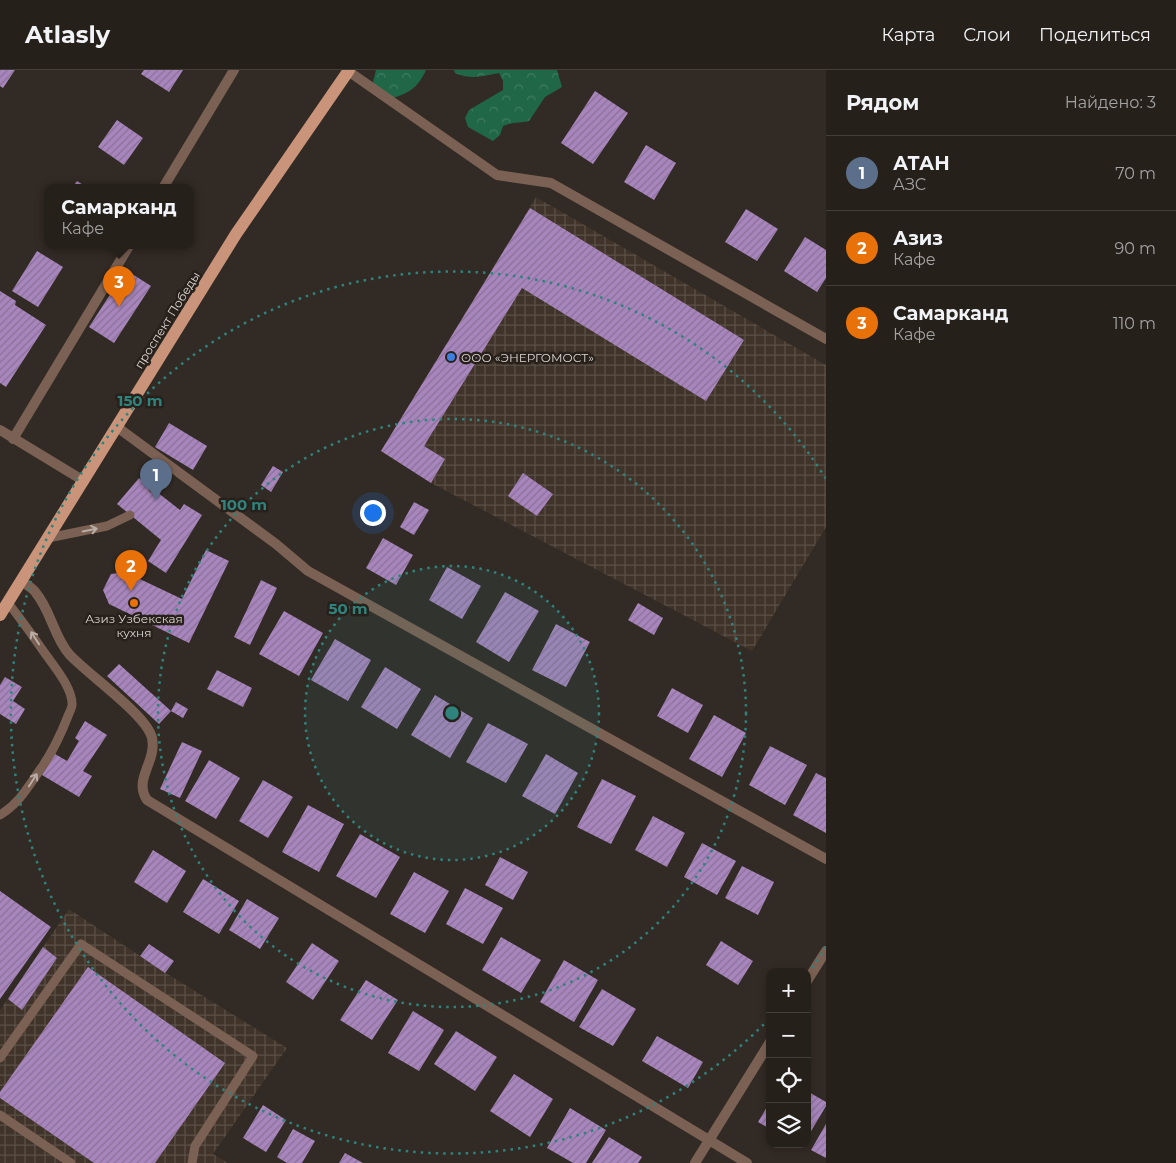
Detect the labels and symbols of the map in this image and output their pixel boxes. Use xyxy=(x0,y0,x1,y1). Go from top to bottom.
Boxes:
pin: 3 xyxy=(103,266,135,307)
street label: проспект Победы xyxy=(131,269,203,371)
place label: ООО «ЭНЕРГОМОСТ» xyxy=(461,350,594,365)
marker: ООО «ЭНЕРГОМОСТ» xyxy=(445,351,457,363)
text: 150 m xyxy=(118,391,162,410)
pin: 1 xyxy=(140,459,172,500)
text: 100 m xyxy=(221,495,267,514)
your location xyxy=(360,500,386,526)
one-way arrow xyxy=(82,525,98,534)
pin: 2 xyxy=(115,550,147,591)
marker: Азиз Узбекская кухня xyxy=(128,597,140,609)
text: 50 m xyxy=(328,599,368,618)
place label: Азиз Узбекская кухня xyxy=(85,611,183,640)
one-way arrow xyxy=(30,631,40,645)
centre of rings xyxy=(443,704,461,722)
one-way arrow xyxy=(28,773,38,787)

